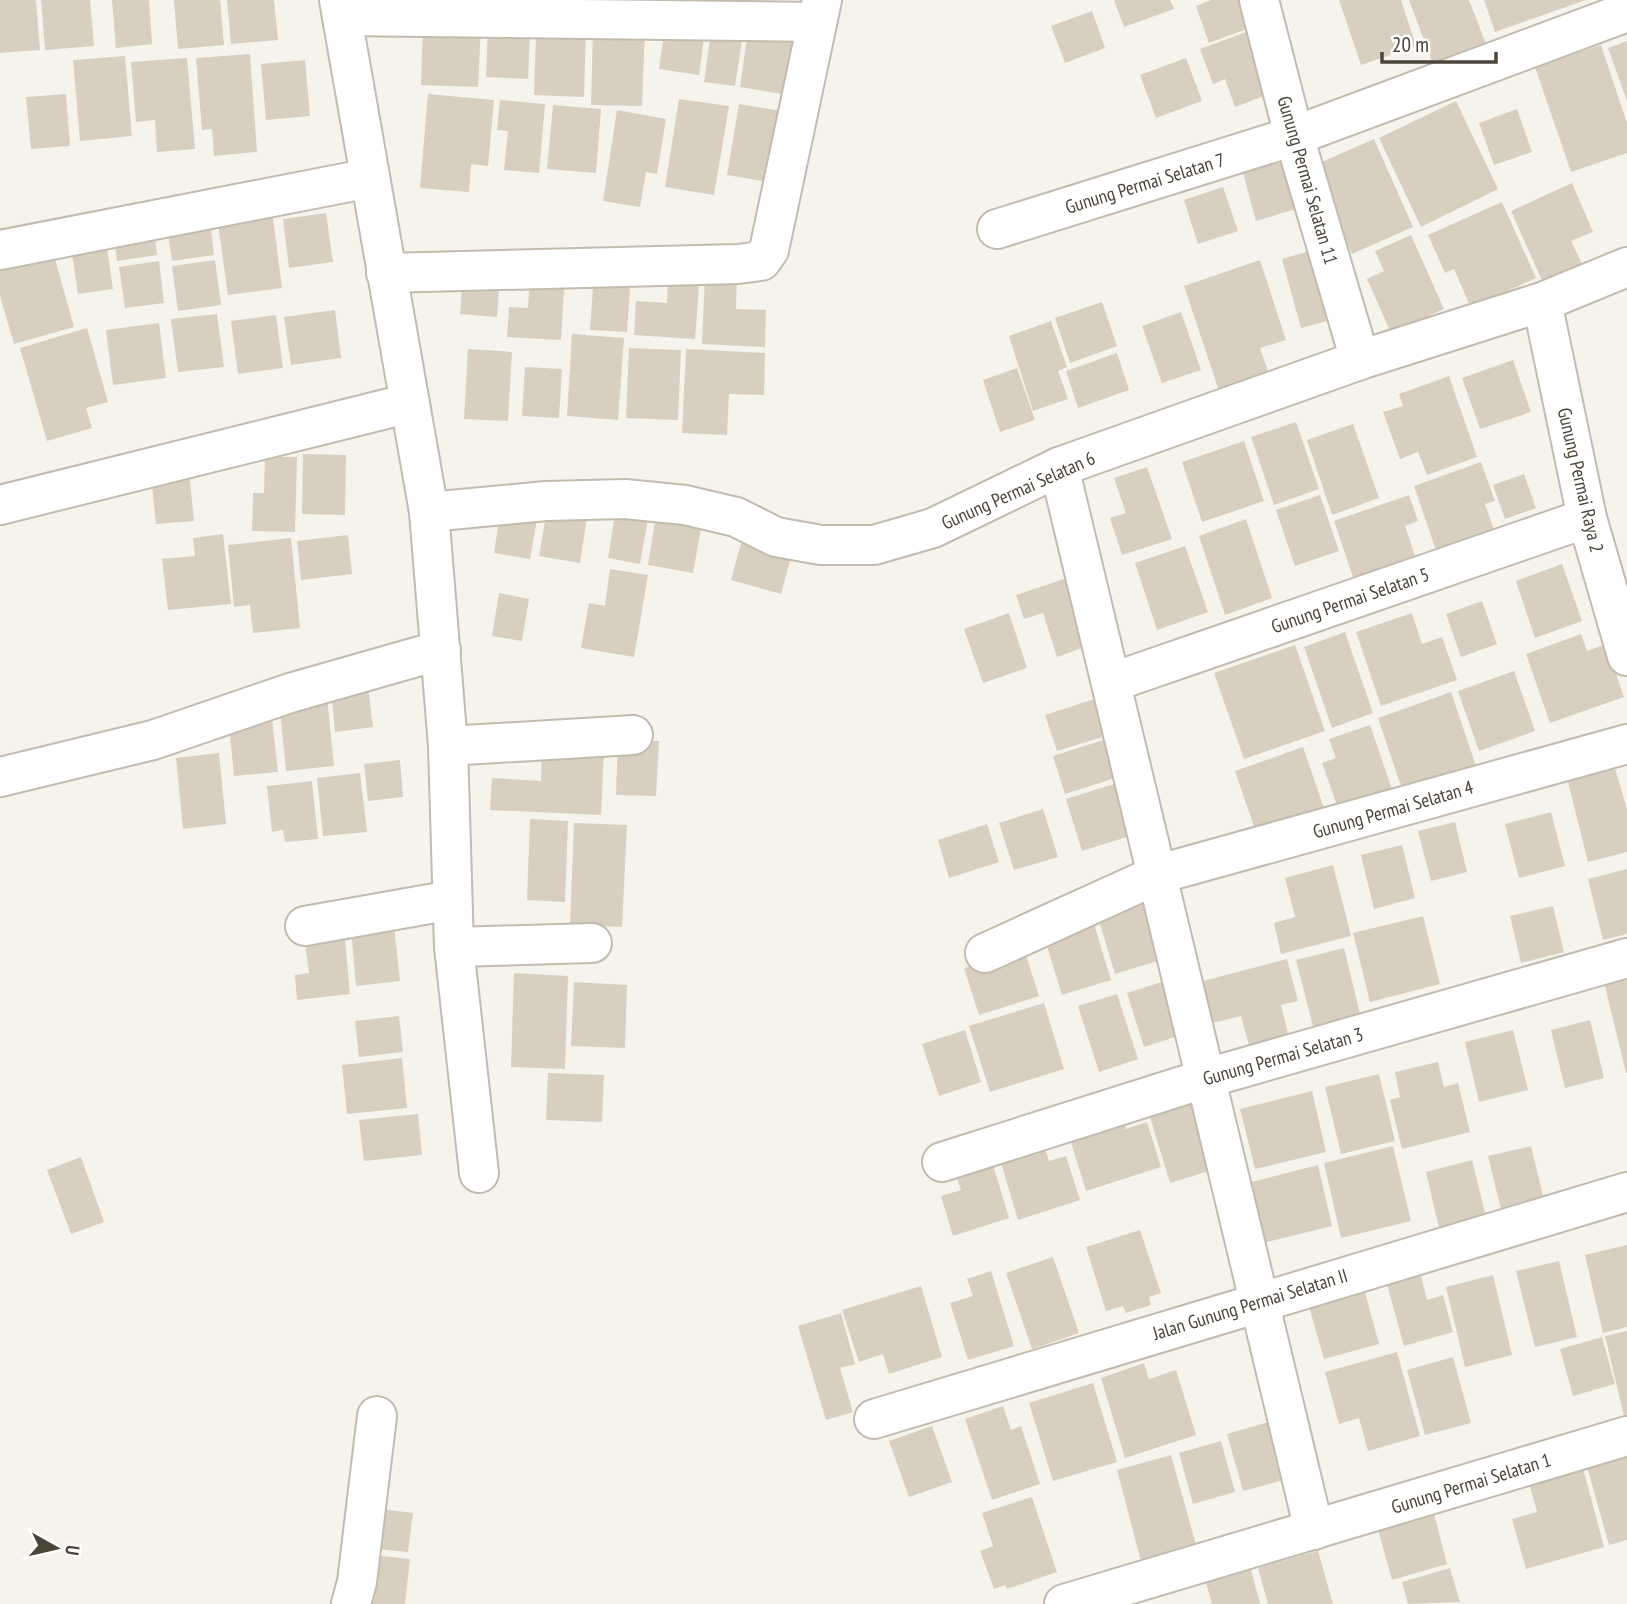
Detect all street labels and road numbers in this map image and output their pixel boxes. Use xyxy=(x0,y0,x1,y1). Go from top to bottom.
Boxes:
street label: Gunung Permai Selatan 11 xyxy=(1272,93,1344,267)
street label: Gunung Permai Selatan 7 xyxy=(1062,147,1228,219)
street label: Gunung Permai Raya 2 xyxy=(1553,405,1609,555)
street label: Gunung Permai Selatan 6 xyxy=(937,445,1099,535)
street label: Gunung Permai Selatan 5 xyxy=(1268,562,1432,638)
street label: Gunung Permai Selatan 4 xyxy=(1310,775,1476,843)
street label: Gunung Permai Selatan 3 xyxy=(1200,1022,1366,1090)
street label: Jalan Gunung Permai Selatan II xyxy=(1149,1263,1350,1345)
street label: Gunung Permai Selatan 1 xyxy=(1388,1447,1554,1519)

